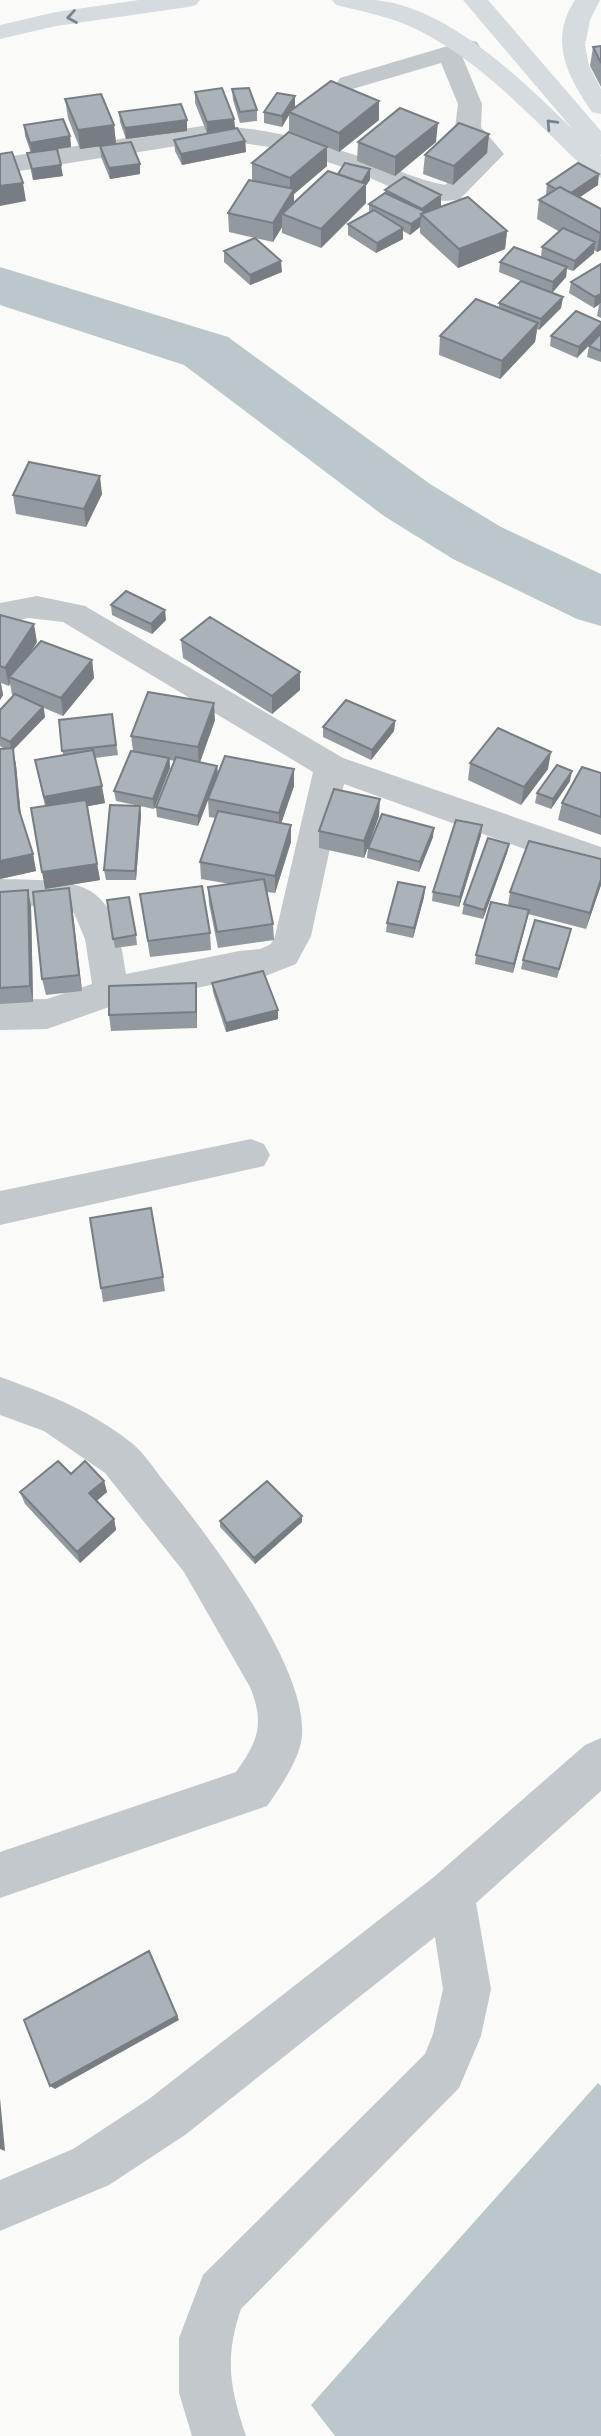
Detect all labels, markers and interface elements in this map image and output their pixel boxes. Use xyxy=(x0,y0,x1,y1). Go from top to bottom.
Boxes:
one-way arrow xyxy=(66,9,78,24)
one-way arrow xyxy=(546,119,559,132)

